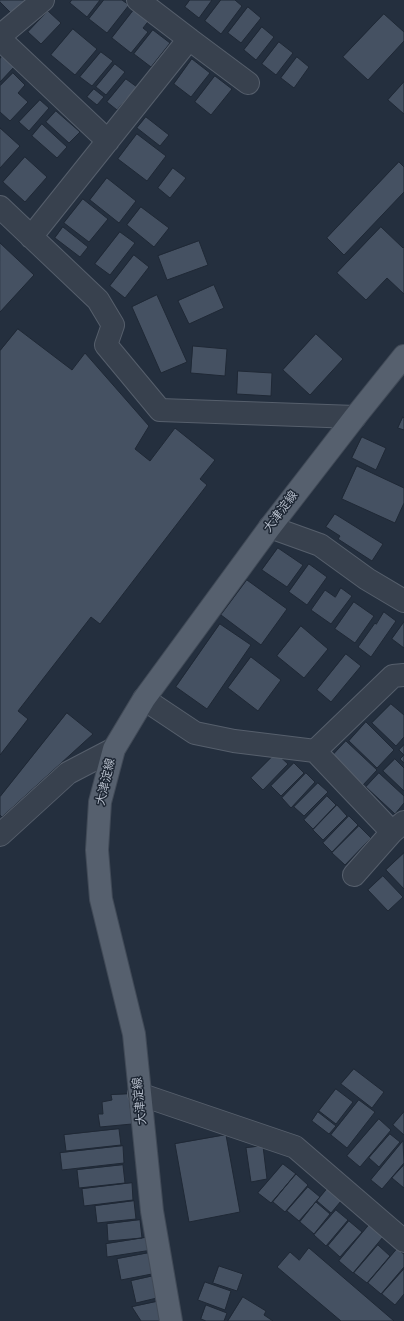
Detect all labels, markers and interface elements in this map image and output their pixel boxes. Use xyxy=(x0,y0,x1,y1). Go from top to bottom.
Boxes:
street label: 大津淀線 xyxy=(261,488,301,536)
street label: 大津淀線 xyxy=(94,757,118,807)
street label: 大津淀線 xyxy=(130,1076,150,1126)

